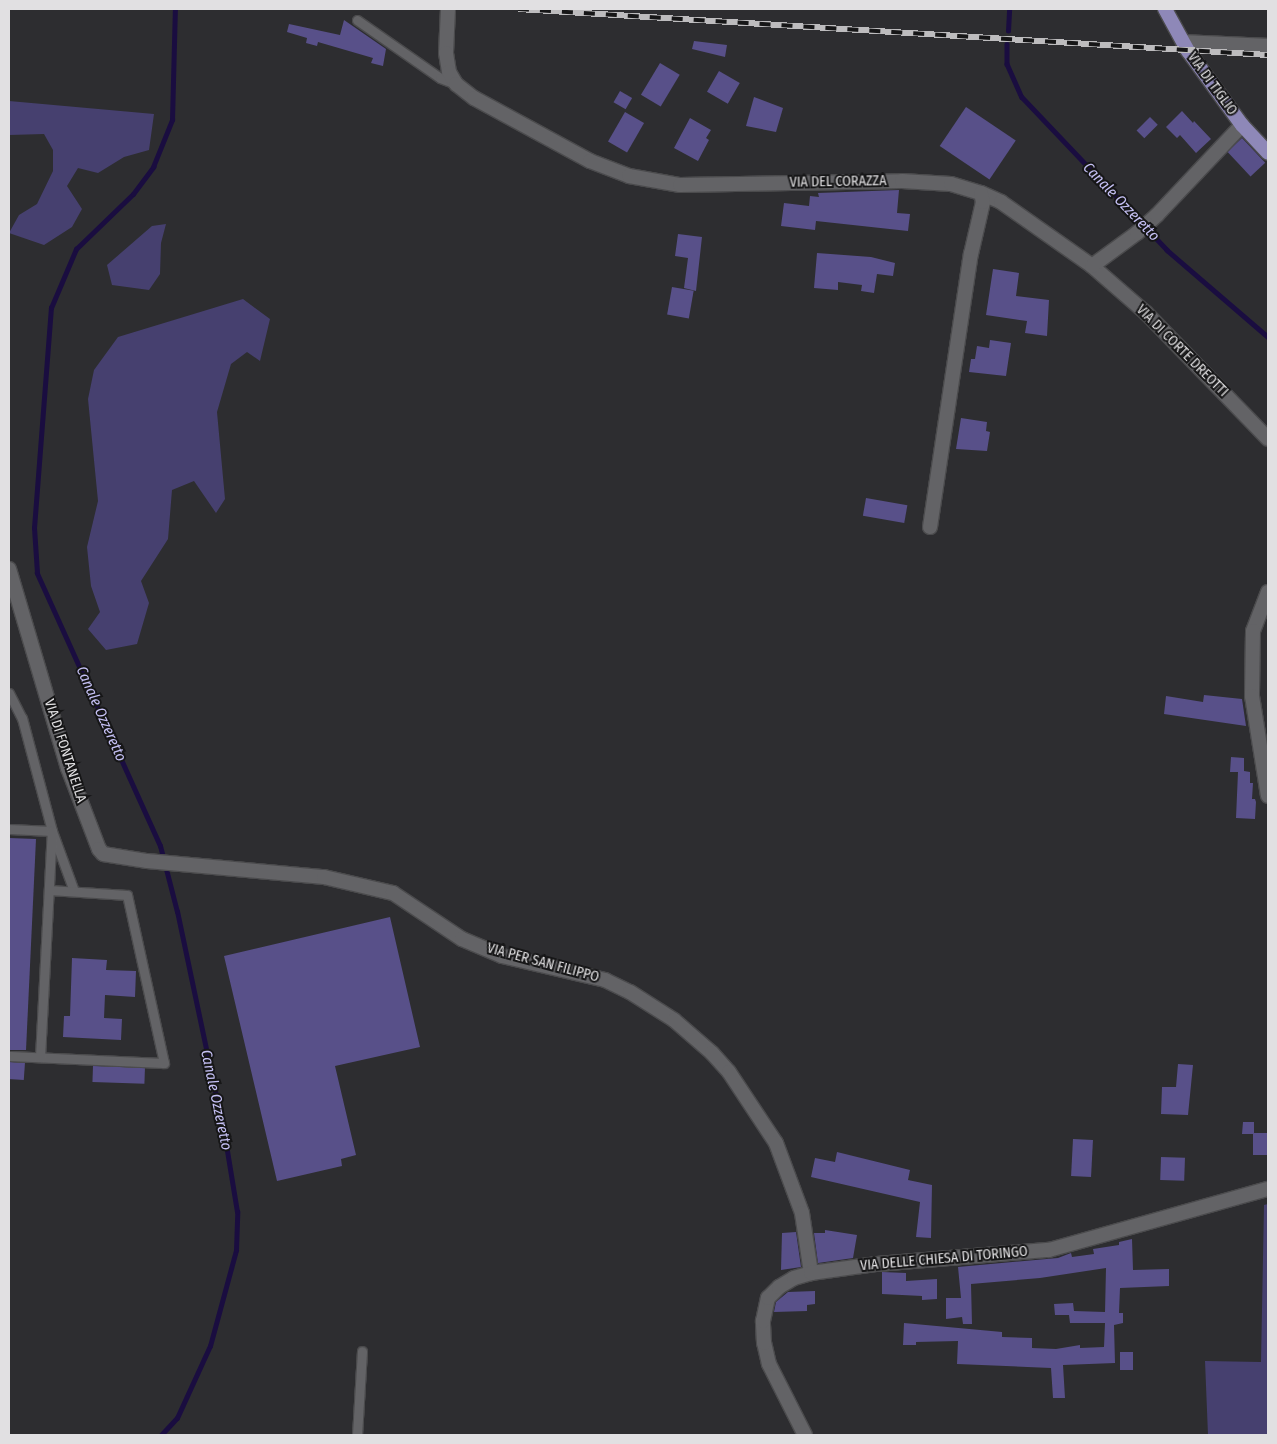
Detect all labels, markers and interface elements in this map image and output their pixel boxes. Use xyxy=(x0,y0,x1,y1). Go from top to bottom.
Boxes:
street label: VIA DI TIGLIO xyxy=(1184,49,1240,119)
water label: Canale Ozzeretto xyxy=(1079,159,1163,245)
street label: VIA DEL CORAZZA xyxy=(789,173,887,191)
street label: VIA DI CORTE DREOTTI xyxy=(1133,302,1231,400)
water label: Canale Ozzeretto xyxy=(72,664,130,764)
street label: VIA DI FONTANELLA xyxy=(40,697,90,805)
street label: VIA PER SAN FILIPPO xyxy=(485,940,601,986)
water label: Canale Ozzeretto xyxy=(197,1048,235,1152)
street label: VIA DELLE CHIESA DI TORINGO xyxy=(860,1243,1028,1275)

